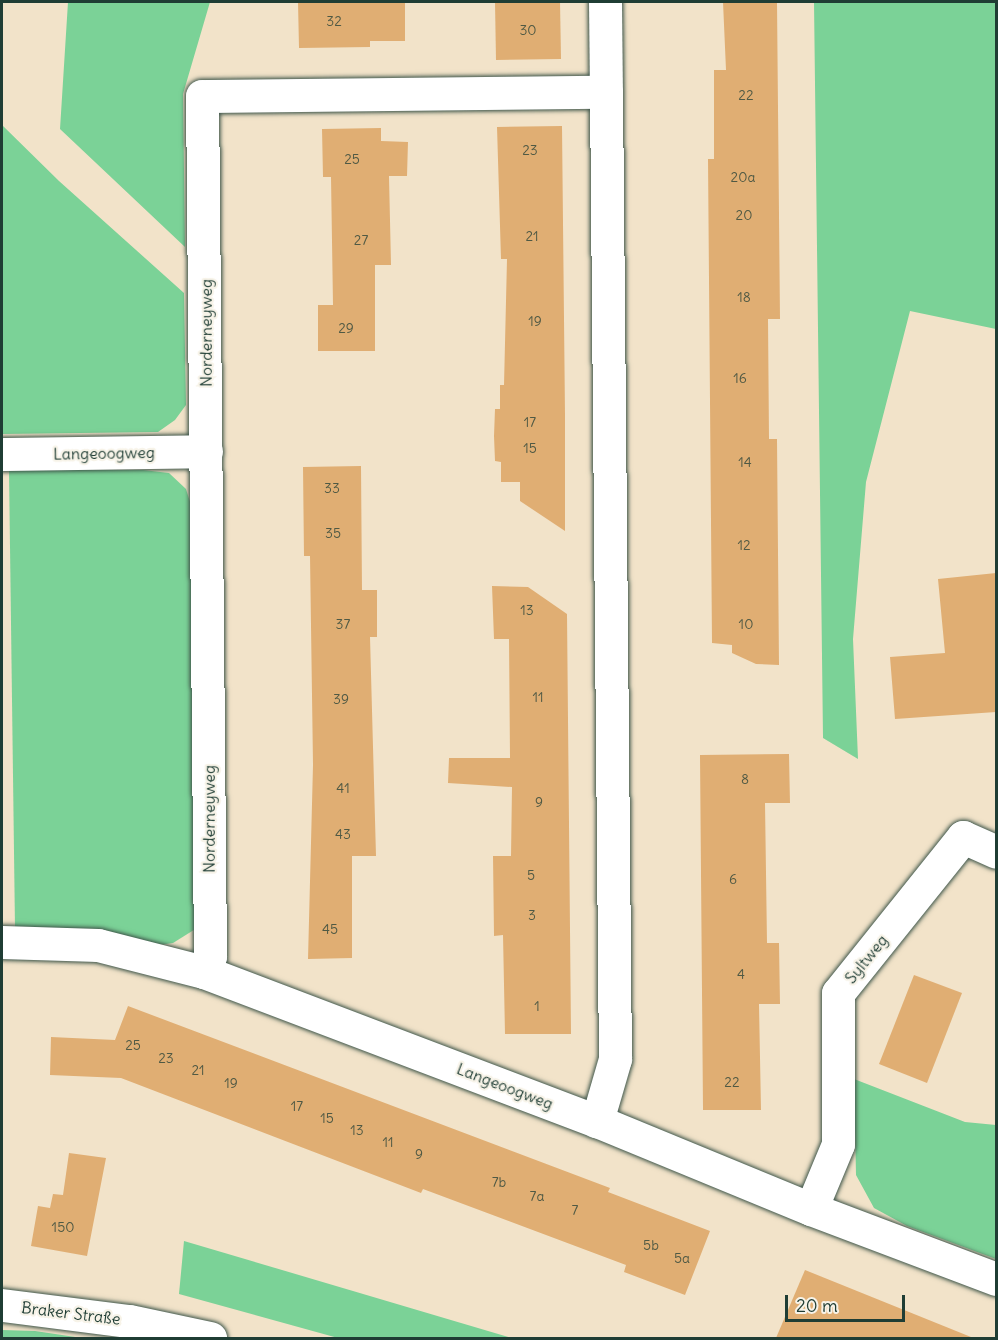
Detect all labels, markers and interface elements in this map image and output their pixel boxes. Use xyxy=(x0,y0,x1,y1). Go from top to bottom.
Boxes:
house number: 32 xyxy=(326,13,342,29)
house number: 30 xyxy=(519,22,537,38)
house number: 22 xyxy=(738,87,754,103)
house number: 23 xyxy=(522,142,538,158)
house number: 25 xyxy=(344,151,360,167)
house number: 20a xyxy=(731,169,755,185)
house number: 20 xyxy=(736,207,752,223)
house number: 21 xyxy=(525,228,539,244)
house number: 27 xyxy=(354,232,368,248)
street label: Norderneyweg xyxy=(196,279,216,387)
house number: 18 xyxy=(737,289,751,305)
house number: 19 xyxy=(528,313,542,329)
house number: 29 xyxy=(338,320,354,336)
house number: 16 xyxy=(733,370,747,386)
house number: 17 xyxy=(524,414,536,430)
house number: 15 xyxy=(523,440,537,456)
street label: Langeoogweg xyxy=(53,443,155,463)
house number: 14 xyxy=(738,454,752,470)
house number: 33 xyxy=(324,480,340,496)
house number: 35 xyxy=(325,525,341,541)
house number: 12 xyxy=(737,537,751,553)
house number: 13 xyxy=(520,602,534,618)
house number: 37 xyxy=(336,616,350,632)
house number: 10 xyxy=(739,616,753,632)
house number: 11 xyxy=(532,689,544,705)
house number: 39 xyxy=(333,691,349,707)
street label: Norderneyweg xyxy=(199,765,219,873)
house number: 8 xyxy=(741,771,749,787)
house number: 41 xyxy=(336,780,350,796)
house number: 9 xyxy=(535,794,543,810)
house number: 43 xyxy=(335,826,351,842)
house number: 5 xyxy=(527,867,535,883)
house number: 6 xyxy=(729,871,737,887)
house number: 3 xyxy=(528,907,536,923)
house number: 45 xyxy=(322,921,338,937)
street label: Syltweg xyxy=(841,931,891,987)
house number: 4 xyxy=(737,966,745,982)
house number: 1 xyxy=(534,998,540,1014)
house number: 25 xyxy=(125,1037,141,1053)
house number: 23 xyxy=(158,1050,174,1066)
street label: Langeoogweg xyxy=(454,1059,556,1113)
house number: 21 xyxy=(191,1062,205,1078)
house number: 22 xyxy=(724,1074,740,1090)
house number: 19 xyxy=(224,1075,238,1091)
house number: 17 xyxy=(291,1098,303,1114)
house number: 15 xyxy=(320,1110,334,1126)
house number: 13 xyxy=(350,1122,364,1138)
house number: 11 xyxy=(382,1134,394,1150)
house number: 9 xyxy=(415,1146,423,1162)
house number: 7b xyxy=(492,1174,506,1190)
house number: 7a xyxy=(530,1188,544,1204)
house number: 7 xyxy=(572,1202,578,1218)
house number: 150 xyxy=(52,1219,74,1235)
house number: 5b xyxy=(643,1237,659,1253)
house number: 5a xyxy=(674,1250,690,1266)
scale bar xyxy=(788,1283,908,1321)
text: 20 m xyxy=(796,1294,838,1317)
street label: Braker Straße xyxy=(20,1297,122,1329)

